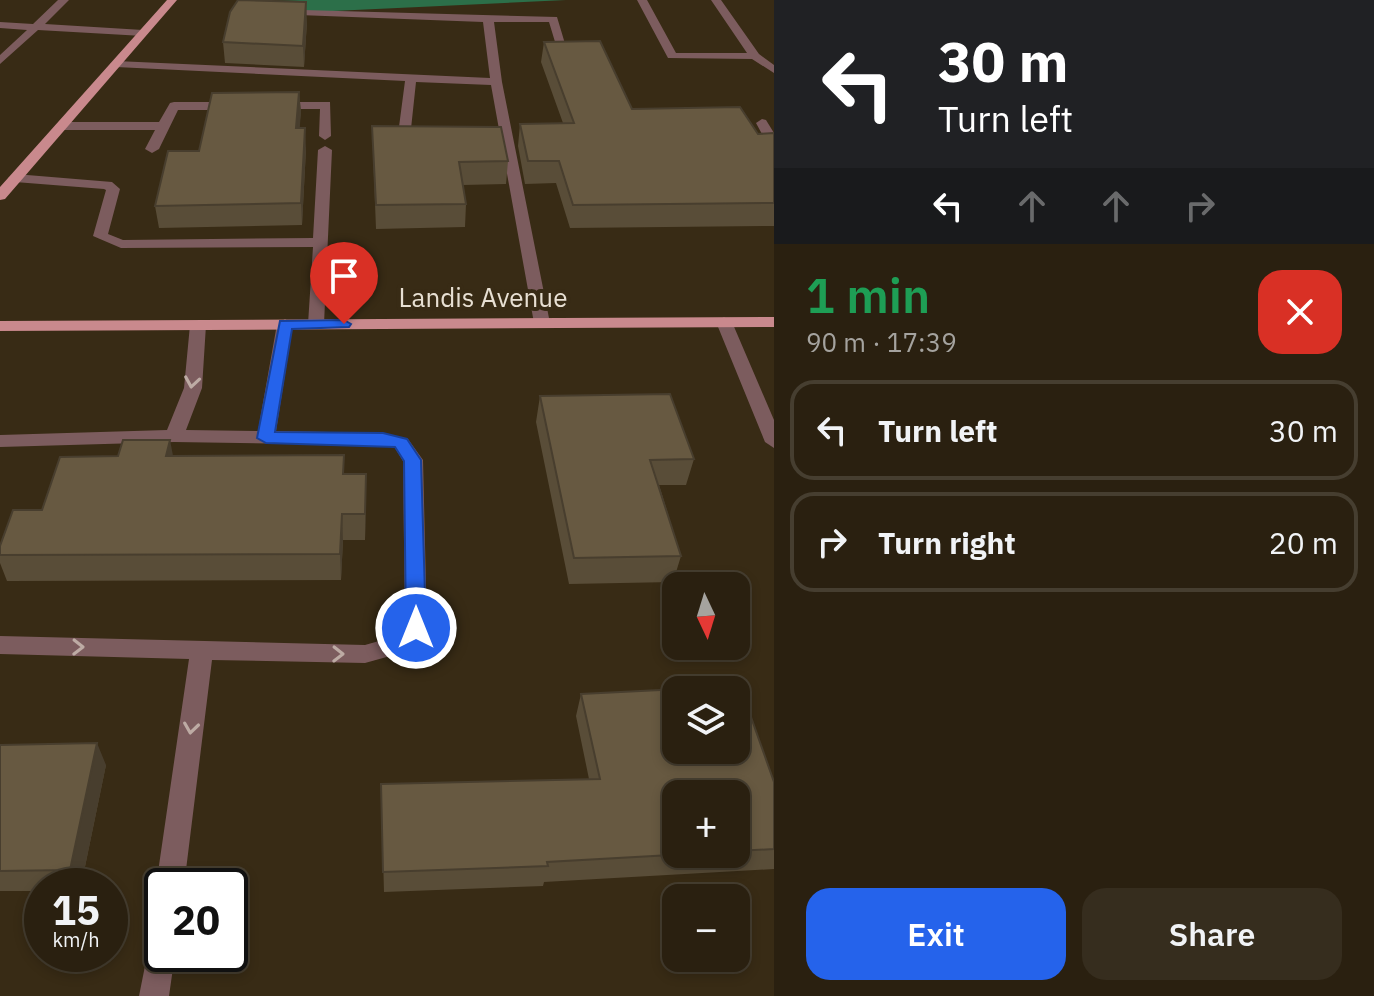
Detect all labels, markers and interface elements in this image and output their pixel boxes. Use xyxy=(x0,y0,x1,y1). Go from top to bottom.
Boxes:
text: 30 m xyxy=(938,25,1068,97)
icon: left xyxy=(806,32,910,136)
text: Turn left xyxy=(938,95,1073,142)
icon: left xyxy=(926,184,970,228)
icon: ahead xyxy=(1010,184,1054,228)
icon: ahead xyxy=(1094,184,1138,228)
icon: right xyxy=(1178,184,1222,228)
pin xyxy=(310,242,378,324)
icon: arrive xyxy=(322,254,366,298)
text: 1 min xyxy=(806,264,930,326)
button: close xyxy=(1258,270,1342,354)
street label: Landis Avenue xyxy=(399,280,567,314)
text: 90 m · 17:39 xyxy=(806,325,957,359)
one-way arrow xyxy=(184,375,201,389)
icon: left xyxy=(810,408,854,452)
text: Turn left xyxy=(878,411,997,450)
text: 30 m xyxy=(1269,411,1338,450)
icon: right xyxy=(810,520,854,564)
text: Turn right xyxy=(878,523,1016,562)
text: 20 m xyxy=(1269,523,1338,562)
north arrow xyxy=(662,572,750,660)
map controls xyxy=(662,572,750,972)
position arrow xyxy=(374,586,458,670)
one-way arrow xyxy=(72,639,85,656)
one-way arrow xyxy=(332,645,345,662)
button: layers xyxy=(662,676,750,764)
one-way arrow xyxy=(183,721,200,734)
button: + xyxy=(662,780,750,868)
speed limit sign: 20 xyxy=(144,868,248,972)
text: 15 xyxy=(52,884,100,936)
button: − xyxy=(662,884,750,972)
button: Exit xyxy=(806,888,1066,980)
button: Share xyxy=(1082,888,1342,980)
text: km/h xyxy=(52,926,100,953)

